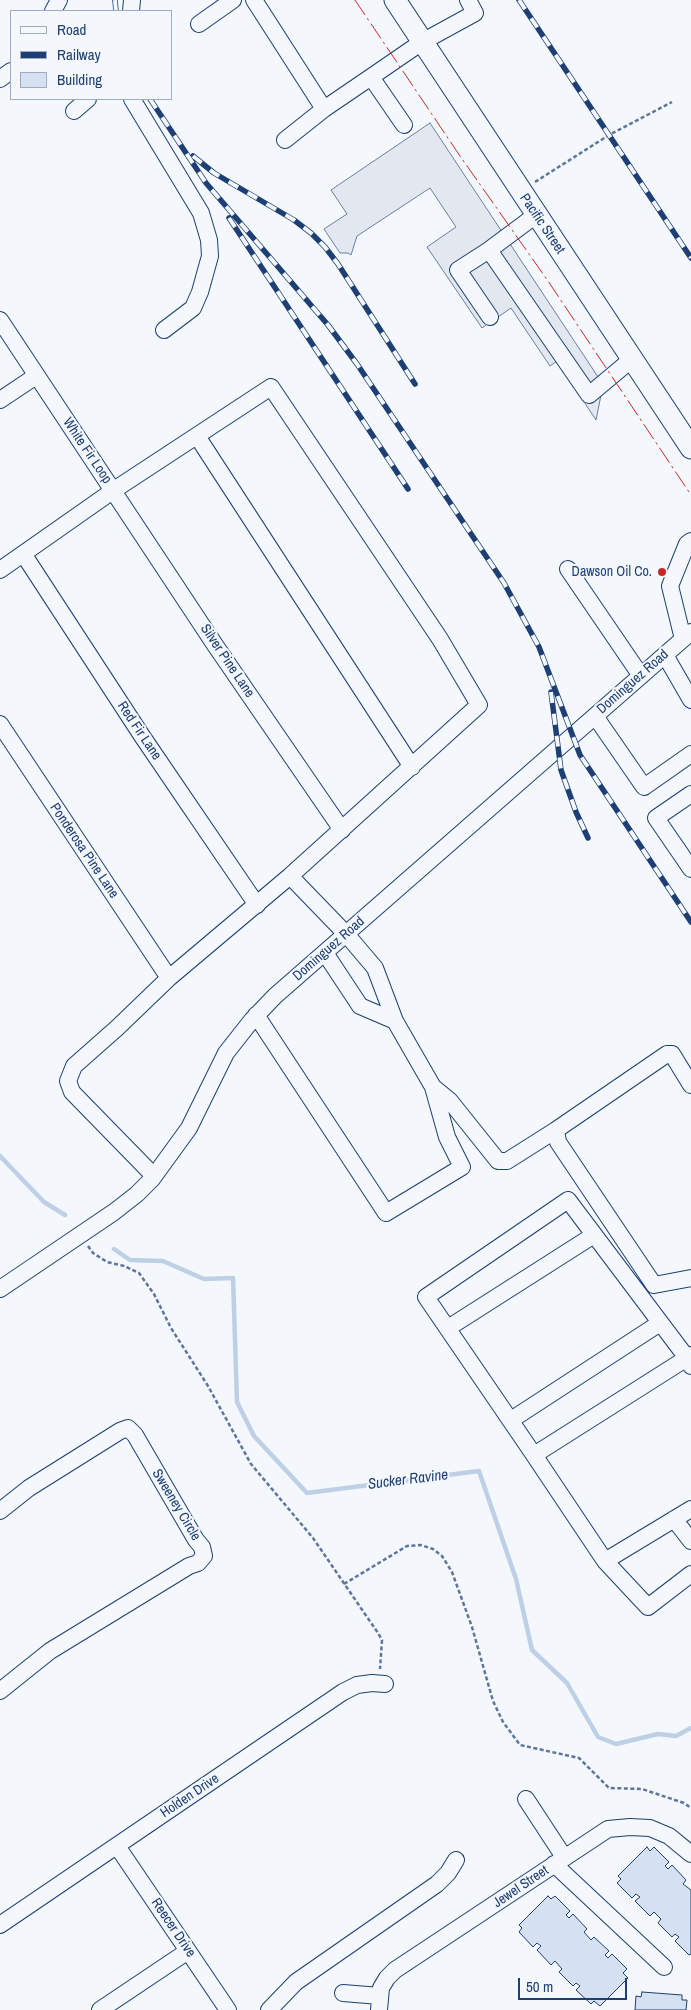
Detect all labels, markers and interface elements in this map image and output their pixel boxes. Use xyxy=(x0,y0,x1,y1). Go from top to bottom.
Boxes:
legend xyxy=(10,10,172,100)
text: Road xyxy=(57,19,86,40)
text: Railway xyxy=(57,44,101,65)
text: Building xyxy=(57,69,102,90)
street label: Pacific Street xyxy=(516,191,568,257)
street label: White Fir Loop xyxy=(59,415,115,487)
place label: Dawson Oil Co. xyxy=(572,564,652,580)
marker: Dawson Oil Co. xyxy=(656,566,668,578)
street label: Silver Pine Lane xyxy=(196,621,258,701)
street label: Dominguez Road xyxy=(594,646,672,718)
street label: Red Fir Lane xyxy=(113,699,165,763)
street label: Ponderosa Pine Lane xyxy=(46,800,122,902)
street label: Dominguez Road xyxy=(290,913,368,985)
street label: Sweeney Circle xyxy=(148,1466,204,1544)
water label: Sucker Ravine xyxy=(367,1466,449,1494)
street label: Holden Drive xyxy=(158,1770,222,1822)
street label: Jewel Street xyxy=(490,1862,552,1912)
street label: Reecer Drive xyxy=(147,1895,199,1961)
scale bar xyxy=(521,1968,630,2000)
text: 50 m xyxy=(526,1976,553,1997)

